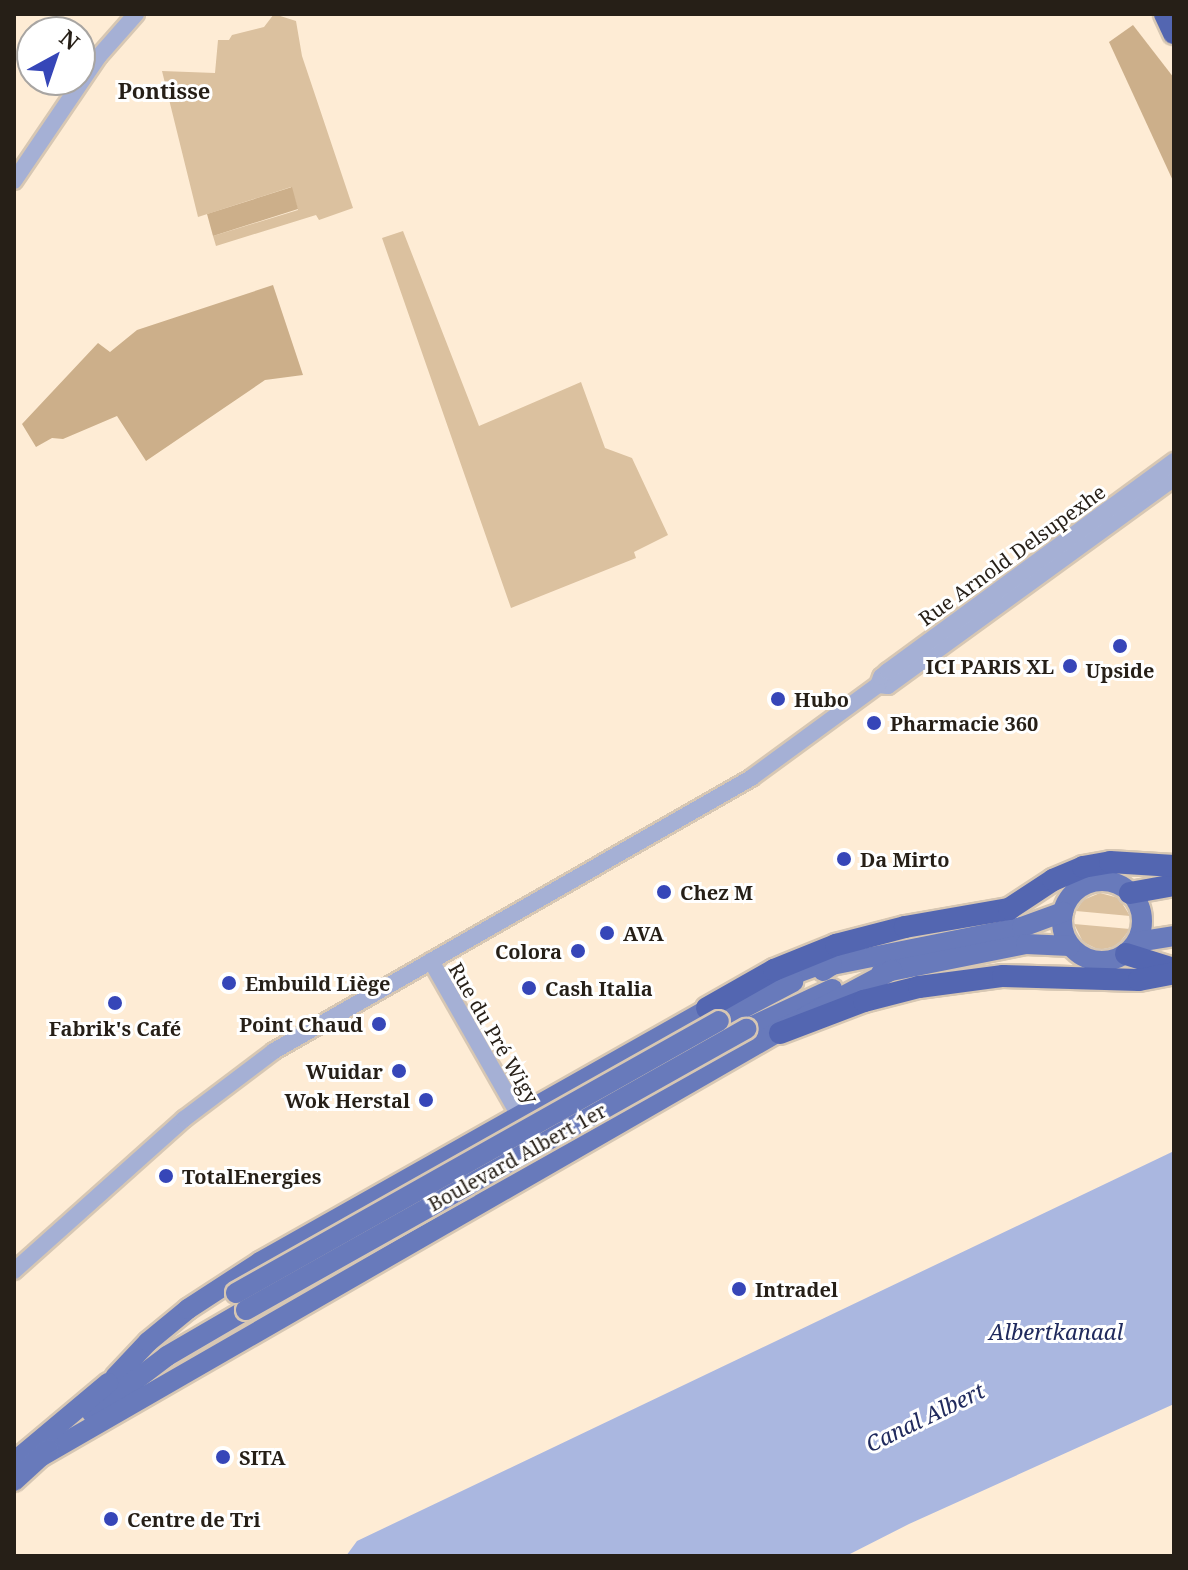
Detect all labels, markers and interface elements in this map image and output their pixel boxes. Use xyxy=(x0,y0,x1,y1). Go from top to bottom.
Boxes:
north arrow xyxy=(16,16,96,96)
text: N xyxy=(54,22,86,56)
district label: Pontisse xyxy=(118,78,210,104)
street label: Rue Arnold Delsupexhe xyxy=(914,479,1110,631)
marker: Upside xyxy=(1111,637,1129,655)
place label: ICI PARIS XL xyxy=(926,654,1054,678)
marker: ICI PARIS XL xyxy=(1061,657,1079,675)
place label: Upside xyxy=(1086,658,1154,682)
place label: Hubo xyxy=(794,687,849,711)
marker: Hubo xyxy=(769,690,787,708)
place label: Pharmacie 360 xyxy=(890,711,1038,735)
marker: Pharmacie 360 xyxy=(865,714,883,732)
place label: Da Mirto xyxy=(860,847,949,871)
marker: Da Mirto xyxy=(835,850,853,868)
place label: Chez M xyxy=(680,880,753,904)
marker: Chez M xyxy=(655,883,673,901)
place label: AVA xyxy=(623,921,664,945)
marker: AVA xyxy=(598,924,616,942)
place label: Colora xyxy=(495,939,562,963)
marker: Colora xyxy=(569,942,587,960)
street label: Rue du Pré Wigy xyxy=(444,958,544,1108)
place label: Embuild Liège xyxy=(245,971,391,995)
marker: Embuild Liège xyxy=(220,974,238,992)
place label: Cash Italia xyxy=(545,976,653,1000)
marker: Cash Italia xyxy=(520,979,538,997)
marker: Fabrik's Café xyxy=(106,994,124,1012)
place label: Point Chaud xyxy=(239,1012,363,1036)
marker: Point Chaud xyxy=(370,1015,388,1033)
place label: Fabrik's Café xyxy=(49,1016,181,1040)
place label: Wuidar xyxy=(306,1059,383,1083)
marker: Wuidar xyxy=(390,1062,408,1080)
place label: Wok Herstal xyxy=(285,1088,410,1112)
marker: Wok Herstal xyxy=(417,1091,435,1109)
street label: Boulevard Albert 1er xyxy=(424,1098,610,1216)
place label: TotalEnergies xyxy=(182,1164,321,1188)
marker: TotalEnergies xyxy=(157,1167,175,1185)
place label: Intradel xyxy=(755,1277,838,1301)
marker: Intradel xyxy=(730,1280,748,1298)
water label: Albertkanaal xyxy=(989,1319,1123,1345)
water label: Canal Albert xyxy=(861,1377,989,1457)
place label: SITA xyxy=(239,1445,286,1469)
marker: SITA xyxy=(214,1448,232,1466)
place label: Centre de Tri xyxy=(127,1507,261,1531)
marker: Centre de Tri xyxy=(102,1510,120,1528)

